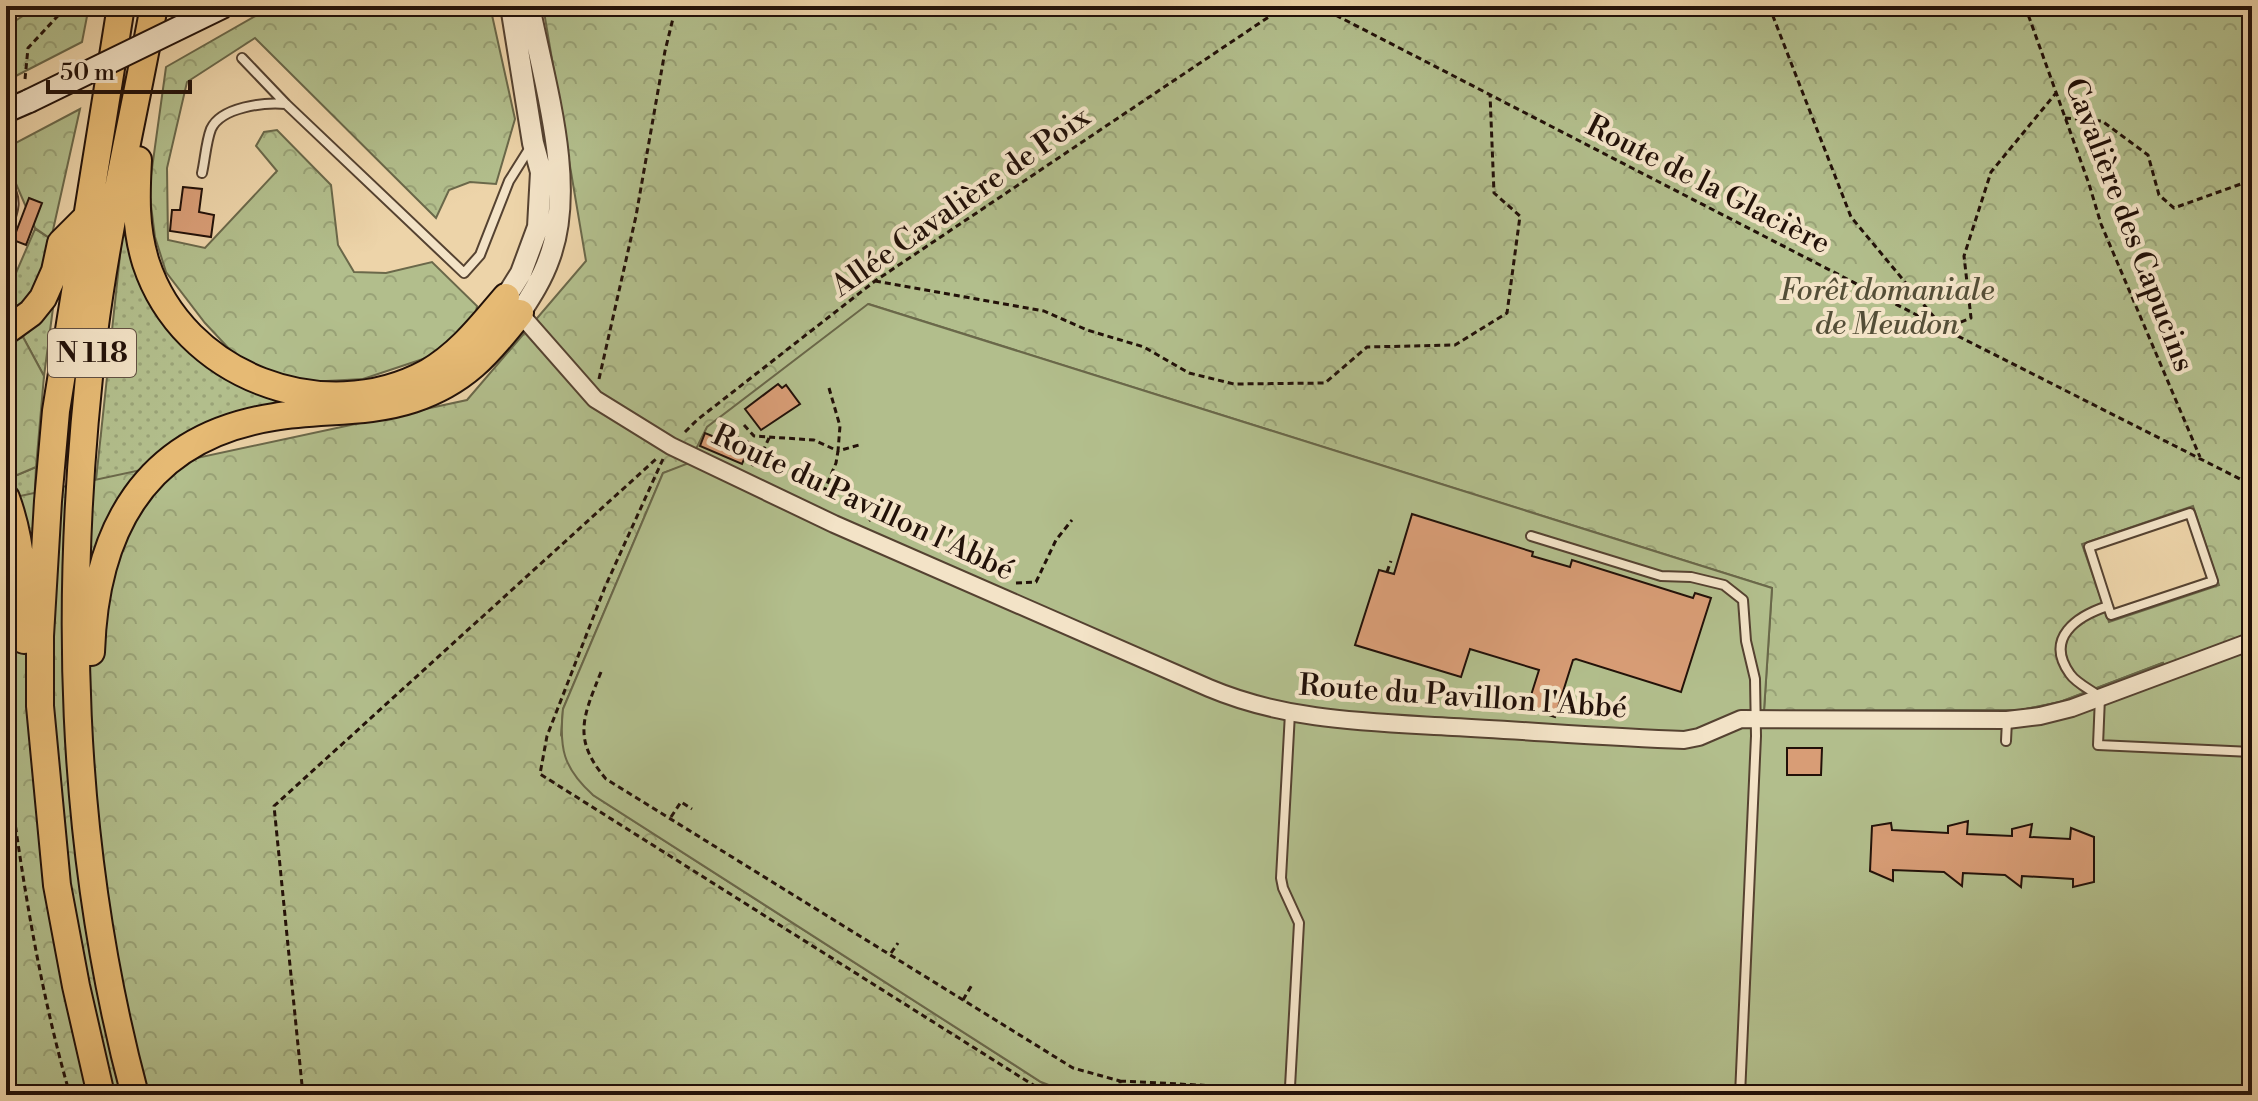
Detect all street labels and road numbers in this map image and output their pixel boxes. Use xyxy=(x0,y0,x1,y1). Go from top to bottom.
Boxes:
street label: Cavalière des Capucins xyxy=(2055,73,2203,377)
street label: Allée Cavalière de Poix xyxy=(823,98,1098,306)
street label: Route de la Glacière xyxy=(1580,107,1836,263)
road number: N 118 xyxy=(48,329,136,377)
street label: Route du Pavillon l'Abbé xyxy=(706,416,1020,590)
street label: Route du Pavillon l'Abbé xyxy=(1298,667,1628,727)

